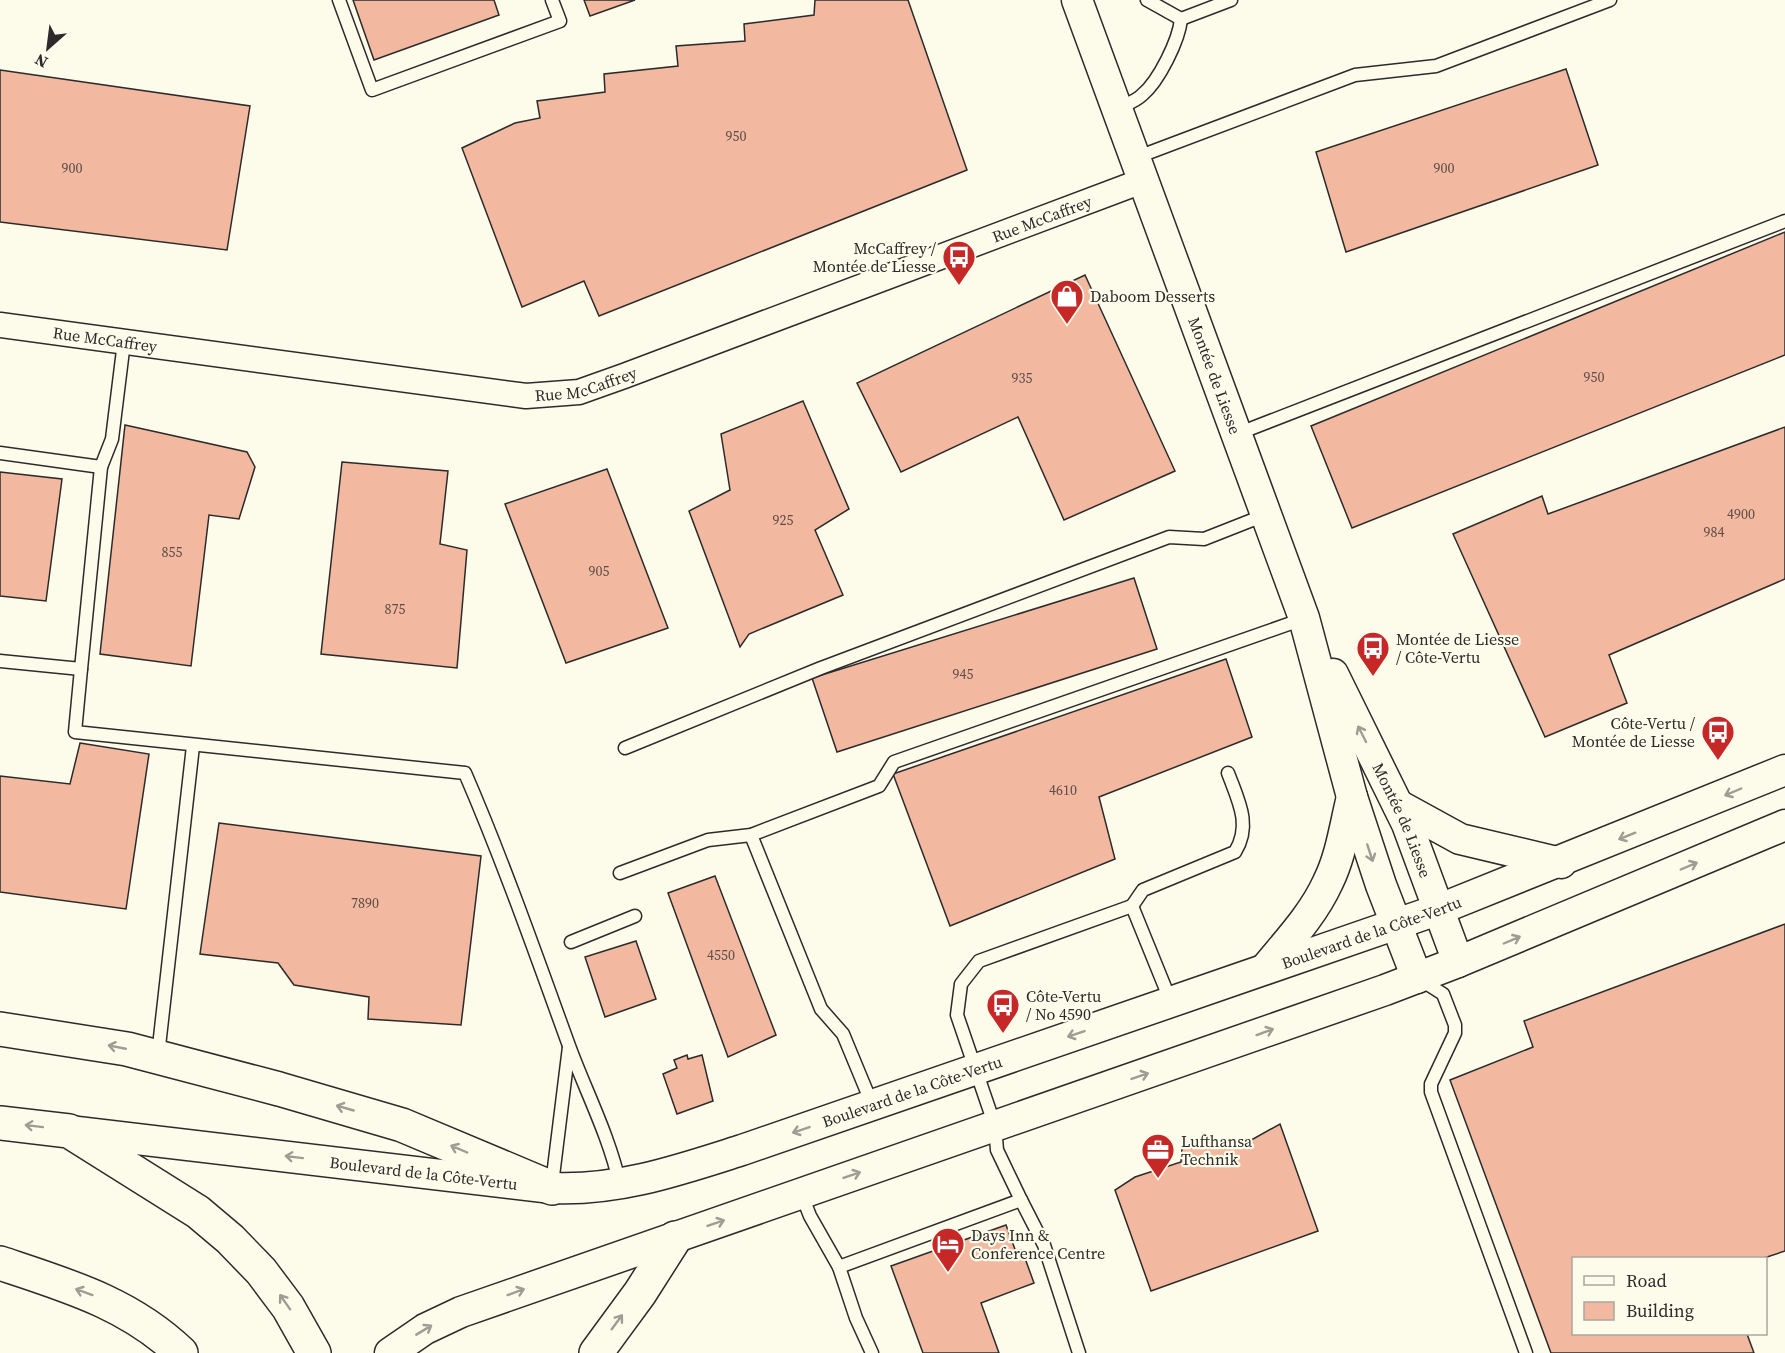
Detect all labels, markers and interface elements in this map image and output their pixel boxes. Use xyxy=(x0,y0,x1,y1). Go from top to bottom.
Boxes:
north arrow xyxy=(18,18,78,78)
text: N xyxy=(30,49,51,74)
house number: 950 xyxy=(726,126,747,146)
house number: 900 xyxy=(62,158,83,178)
house number: 900 xyxy=(1434,158,1455,178)
street label: Rue McCaffrey xyxy=(989,190,1095,248)
place label: McCaffrey / Montée de Liesse xyxy=(813,237,937,277)
bus stop icon: McCaffrey / Montée de Liesse xyxy=(941,239,977,286)
shop icon: Daboom Desserts xyxy=(1049,278,1085,325)
place label: Daboom Desserts xyxy=(1090,285,1215,307)
street label: Montée de Liesse xyxy=(1183,314,1247,437)
street label: Rue McCaffrey xyxy=(52,321,159,357)
street label: Rue McCaffrey xyxy=(534,361,641,406)
house number: 950 xyxy=(1584,367,1605,387)
house number: 935 xyxy=(1012,368,1033,388)
house number: 4900 xyxy=(1727,504,1755,524)
house number: 925 xyxy=(773,510,794,530)
house number: 984 xyxy=(1704,522,1725,542)
house number: 855 xyxy=(162,542,183,562)
house number: 905 xyxy=(589,561,610,581)
house number: 875 xyxy=(385,599,406,619)
place label: Montée de Liesse / Côte-Vertu xyxy=(1396,628,1519,668)
bus stop icon: Montée de Liesse / Côte-Vertu xyxy=(1355,630,1391,677)
house number: 945 xyxy=(953,664,974,684)
place label: Côte-Vertu / Montée de Liesse xyxy=(1572,712,1696,752)
bus stop icon: Côte-Vertu / Montée de Liesse xyxy=(1700,714,1736,761)
one-way arrow xyxy=(1356,725,1368,743)
street label: Montée de Liesse xyxy=(1368,759,1437,881)
house number: 4610 xyxy=(1049,780,1077,800)
one-way arrow xyxy=(1724,787,1743,798)
one-way arrow xyxy=(1618,831,1637,842)
one-way arrow xyxy=(1366,843,1377,861)
one-way arrow xyxy=(1679,860,1698,871)
street label: Boulevard de la Côte-Vertu xyxy=(1278,891,1464,974)
house number: 7890 xyxy=(351,893,379,913)
one-way arrow xyxy=(1502,934,1521,945)
house number: 4550 xyxy=(707,945,735,965)
place label: Côte-Vertu / No 4590 xyxy=(1026,985,1101,1025)
bus stop icon: Côte-Vertu / No 4590 xyxy=(985,987,1021,1034)
one-way arrow xyxy=(1255,1026,1274,1037)
one-way arrow xyxy=(1067,1030,1086,1041)
one-way arrow xyxy=(107,1041,127,1052)
street label: Boulevard de la Côte-Vertu xyxy=(819,1050,1005,1133)
one-way arrow xyxy=(1130,1069,1149,1080)
one-way arrow xyxy=(336,1102,355,1113)
one-way arrow xyxy=(25,1121,45,1132)
one-way arrow xyxy=(792,1125,811,1136)
place label: Lufthansa Technik xyxy=(1181,1130,1253,1170)
office icon: Lufthansa Technik xyxy=(1140,1132,1176,1179)
one-way arrow xyxy=(451,1143,469,1154)
one-way arrow xyxy=(285,1151,304,1162)
street label: Boulevard de la Côte-Vertu xyxy=(328,1151,519,1195)
one-way arrow xyxy=(842,1169,861,1180)
one-way arrow xyxy=(706,1217,725,1228)
place label: Days Inn & Conference Centre xyxy=(971,1224,1105,1264)
hotel icon: Days Inn & Conference Centre xyxy=(930,1226,966,1273)
legend xyxy=(1572,1257,1767,1335)
text: Road xyxy=(1626,1268,1667,1293)
one-way arrow xyxy=(75,1285,94,1296)
one-way arrow xyxy=(506,1285,524,1296)
one-way arrow xyxy=(279,1295,291,1311)
text: Building xyxy=(1626,1298,1694,1323)
one-way arrow xyxy=(611,1315,623,1331)
one-way arrow xyxy=(415,1324,432,1336)

